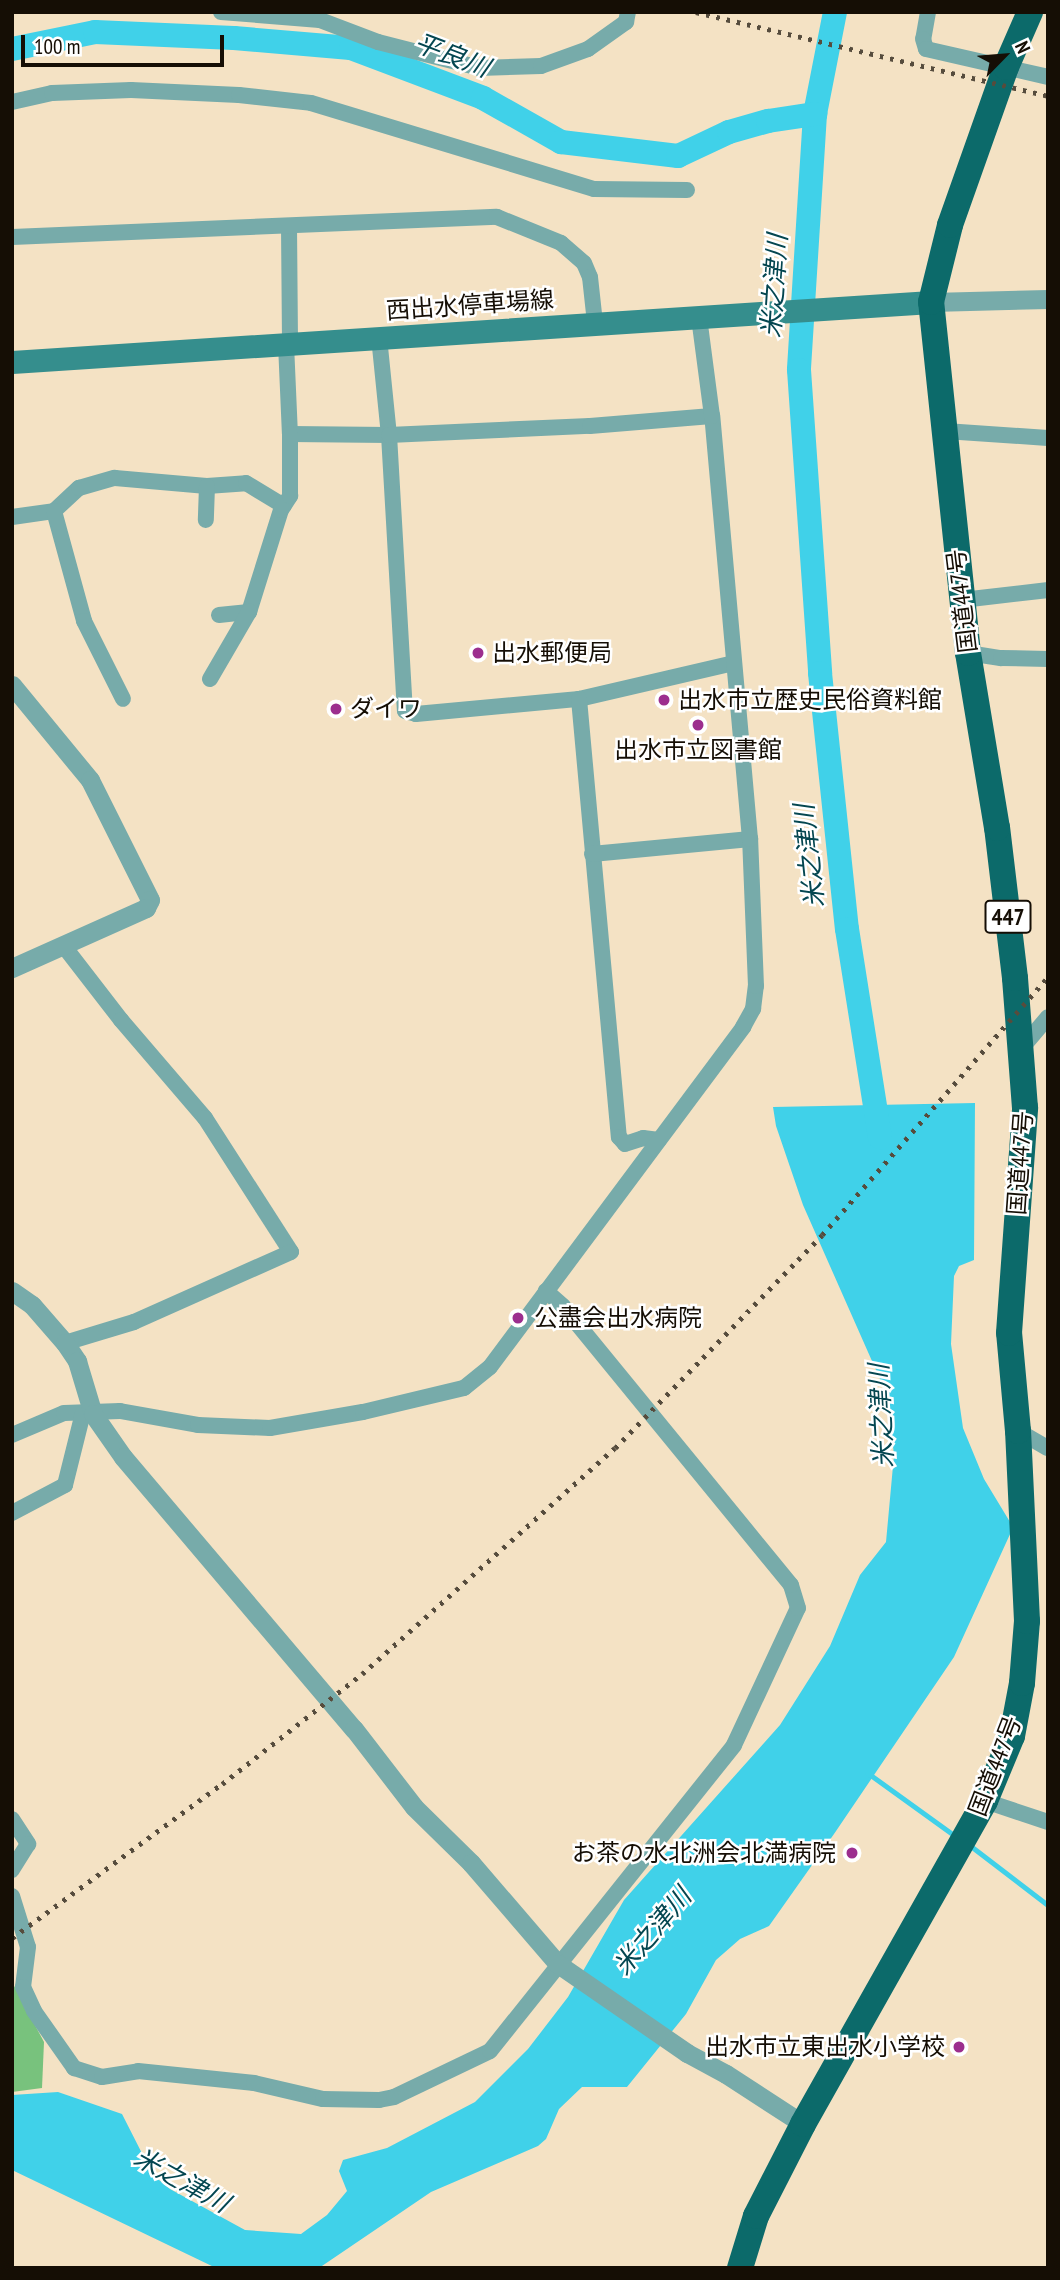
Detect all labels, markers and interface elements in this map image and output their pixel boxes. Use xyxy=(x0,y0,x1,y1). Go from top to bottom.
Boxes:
scale bar xyxy=(24,21,228,65)
north arrow xyxy=(969,21,1039,91)
water label: 平良川 xyxy=(410,26,494,84)
text: 100 m xyxy=(34,33,80,60)
text: N xyxy=(1010,37,1036,57)
water label: 米之津川 xyxy=(755,233,793,339)
street label: 西出水停車場線 xyxy=(385,285,555,325)
street label: 国道447号 xyxy=(941,547,983,655)
place label: 出水郵便局 xyxy=(492,639,612,667)
marker: 出水郵便局 xyxy=(470,645,486,661)
place label: 出水市立歴史民俗資料館 xyxy=(678,686,942,714)
marker: 出水市立歴史民俗資料館 xyxy=(656,692,672,708)
place label: ダイワ xyxy=(350,695,422,723)
marker: ダイワ xyxy=(328,701,344,717)
marker: 出水市立図書館 xyxy=(690,717,706,733)
place label: 出水市立図書館 xyxy=(614,736,782,764)
water label: 米之津川 xyxy=(788,803,830,909)
road number: 447 xyxy=(984,898,1032,936)
street label: 国道447号 xyxy=(1002,1110,1038,1216)
place label: 公盡会出水病院 xyxy=(534,1304,702,1332)
marker: 公盡会出水病院 xyxy=(508,1308,528,1328)
water label: 米之津川 xyxy=(863,1363,899,1469)
street label: 国道447号 xyxy=(963,1712,1027,1820)
place label: お茶の水北洲会北満病院 xyxy=(572,1839,836,1867)
marker: お茶の水北洲会北満病院 xyxy=(842,1843,862,1863)
water label: 米之津川 xyxy=(607,1881,697,1981)
place label: 出水市立東出水小学校 xyxy=(705,2033,945,2061)
marker: 出水市立東出水小学校 xyxy=(951,2039,967,2055)
water label: 米之津川 xyxy=(129,2141,235,2219)

